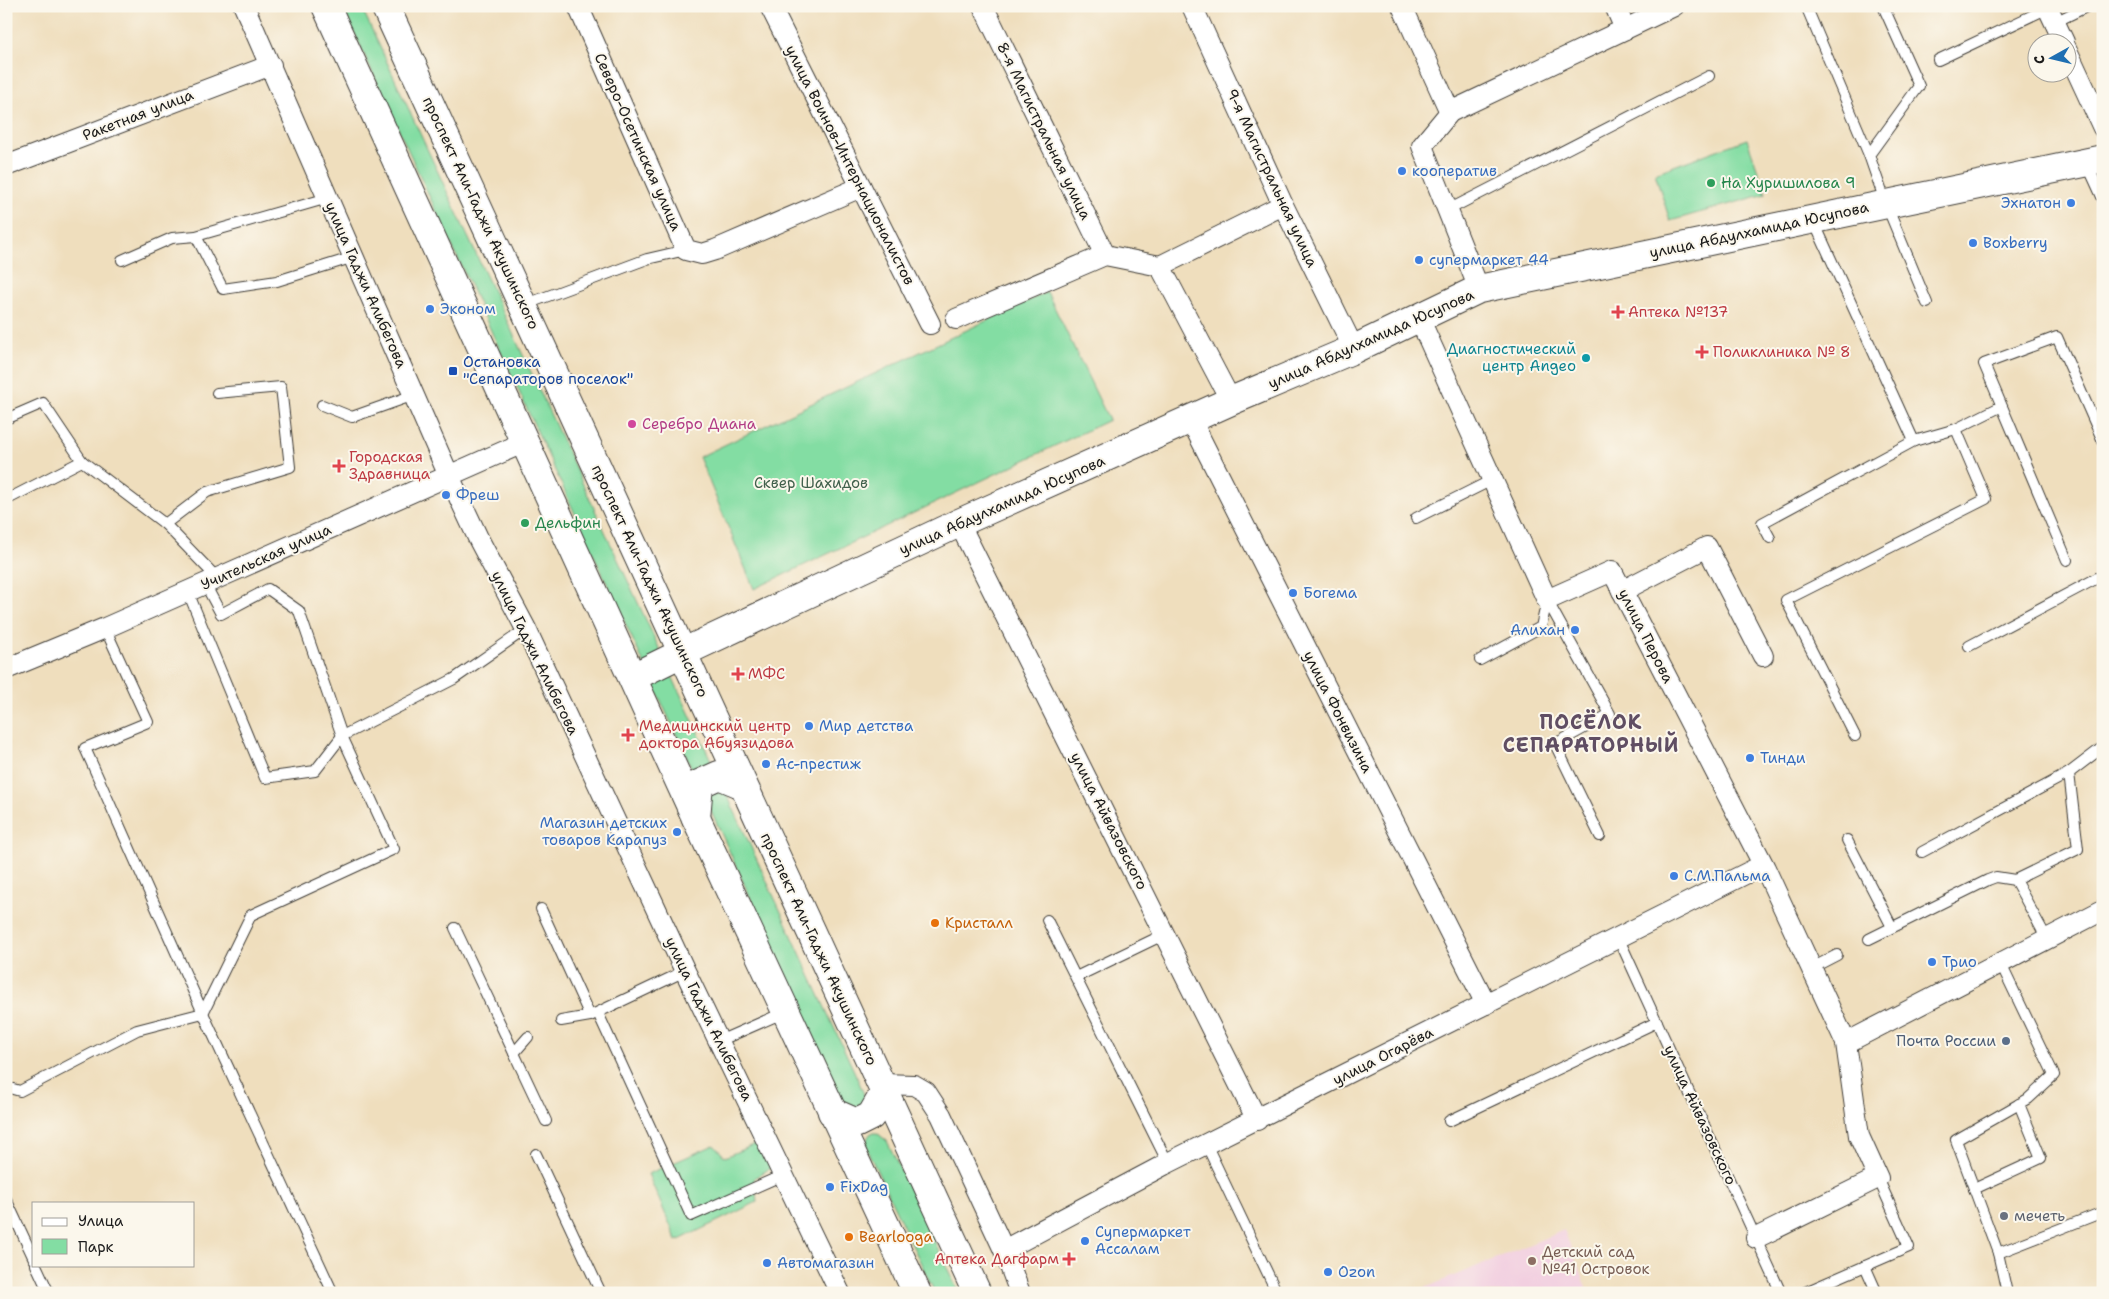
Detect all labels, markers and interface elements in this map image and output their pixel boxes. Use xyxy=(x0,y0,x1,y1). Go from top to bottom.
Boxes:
north arrow xyxy=(2026,32,2076,82)
street label: 8-я Магистральная улица xyxy=(992,39,1096,224)
street label: улица Воинов-Интернационалистов xyxy=(781,42,919,288)
street label: Северо-Осетинская улица xyxy=(590,50,687,235)
text: С xyxy=(2030,54,2049,65)
street label: Ракетная улица xyxy=(80,84,197,145)
street label: 9-я Магистральная улица xyxy=(1222,85,1323,271)
street label: проспект Али-Гаджи Акушинского xyxy=(418,93,544,333)
place label: кооператив xyxy=(1412,161,1497,181)
marker: кооператив xyxy=(1396,165,1408,177)
place label: На Хуришилова 9 xyxy=(1721,173,1855,193)
marker: На Хуришилова 9 xyxy=(1705,177,1717,189)
place label: Эхнатон xyxy=(2001,193,2061,213)
street label: улица Абдулхамида Юсупова xyxy=(1648,197,1871,263)
marker: Эхнатон xyxy=(2065,197,2077,209)
street label: улица Гаджи Алибегова xyxy=(320,199,412,372)
place label: Boxberry xyxy=(1983,233,2048,253)
marker: Boxberry xyxy=(1967,237,1979,249)
place label: супермаркет 44 xyxy=(1429,250,1549,270)
marker: супермаркет 44 xyxy=(1413,254,1425,266)
street label: улица Абдулхамида Юсупова xyxy=(1265,284,1478,394)
place label: Эконом xyxy=(440,299,496,319)
place label: Аптека №137 xyxy=(1628,302,1728,322)
marker: Эконом xyxy=(424,303,436,315)
marker: Аптека №137 xyxy=(1612,306,1624,318)
place label: Диагностический центр Angeo xyxy=(1447,339,1576,376)
place label: Поликлиника № 8 xyxy=(1713,342,1851,362)
marker: Поликлиника № 8 xyxy=(1695,345,1709,359)
place label: Остановка "Сепараторов поселок" xyxy=(463,352,633,389)
marker: Диагностический центр Angeo xyxy=(1580,352,1592,364)
marker: Остановка "Сепараторов поселок" xyxy=(447,365,459,377)
place label: Серебро Диана xyxy=(642,414,757,434)
marker: Серебро Диана xyxy=(626,418,638,430)
place label: Городская Здравница xyxy=(349,447,431,484)
street label: улица Абдулхамида Юсупова xyxy=(896,450,1109,560)
marker: Городская Здравница xyxy=(333,460,345,472)
street label: проспект Али-Гаджи Акушинского xyxy=(587,461,713,701)
park label: Сквер Шахидов xyxy=(754,473,868,493)
place label: Фреш xyxy=(456,485,499,505)
marker: Фреш xyxy=(440,489,452,501)
place label: Дельфин xyxy=(535,513,601,533)
marker: Дельфин xyxy=(519,517,531,529)
street label: Учительская улица xyxy=(198,519,335,595)
street label: улица Гаджи Алибегова xyxy=(487,568,584,739)
place label: Богема xyxy=(1303,583,1358,603)
street label: улица Перова xyxy=(1614,585,1679,687)
marker: Богема xyxy=(1287,587,1299,599)
place label: Алихан xyxy=(1510,620,1565,640)
marker: Алихан xyxy=(1569,624,1581,636)
street label: улица Фонвизина xyxy=(1299,648,1378,777)
place label: МФС xyxy=(748,664,785,684)
marker: МФС xyxy=(732,668,744,680)
district label: ПОСЁЛОК СЕПАРАТОРНЫЙ xyxy=(1503,709,1679,758)
place label: Медицинский центр доктора Абуязидова xyxy=(639,716,795,753)
place label: Мир детства xyxy=(819,716,914,736)
marker: Мир детства xyxy=(803,720,815,732)
marker: Медицинский центр доктора Абуязидова xyxy=(621,728,635,742)
place label: Тинди xyxy=(1760,748,1806,768)
street label: улица Айвазовского xyxy=(1066,749,1152,893)
marker: Тинди xyxy=(1744,752,1756,764)
place label: Ас-престиж xyxy=(776,754,862,774)
marker: Ас-престиж xyxy=(760,758,772,770)
place label: Магазин детских товаров Карапуз xyxy=(540,813,667,850)
marker: Магазин детских товаров Карапуз xyxy=(671,826,683,838)
street label: проспект Али-Гаджи Акушинского xyxy=(756,829,882,1069)
place label: С.М.Пальма xyxy=(1684,866,1771,886)
marker: С.М.Пальма xyxy=(1668,870,1680,882)
place label: Кристалл xyxy=(945,913,1014,933)
marker: Кристалл xyxy=(929,917,941,929)
street label: улица Гаджи Алибегова xyxy=(661,934,758,1105)
place label: Трио xyxy=(1942,952,1977,972)
marker: Трио xyxy=(1926,956,1938,968)
street label: улица Огарёва xyxy=(1329,1022,1437,1090)
place label: Почта России xyxy=(1896,1031,1996,1051)
marker: Почта России xyxy=(2000,1035,2012,1047)
street label: улица Айвазовского xyxy=(1659,1042,1741,1188)
place label: FixDag xyxy=(840,1177,888,1197)
marker: FixDag xyxy=(824,1181,836,1193)
legend xyxy=(32,1202,195,1266)
place label: мечеть xyxy=(2014,1206,2066,1226)
marker: мечеть xyxy=(1998,1210,2010,1222)
text: Улица xyxy=(78,1211,124,1231)
place label: Супермаркет Ассалам xyxy=(1095,1222,1191,1259)
place label: Bearlooga xyxy=(859,1227,934,1247)
marker: Bearlooga xyxy=(843,1231,855,1243)
marker: Супермаркет Ассалам xyxy=(1079,1235,1091,1247)
text: Парк xyxy=(78,1237,114,1257)
place label: Детский сад №41 Островок xyxy=(1542,1242,1650,1279)
place label: Аптека Дагфарм xyxy=(934,1249,1059,1269)
place label: Автомагазин xyxy=(777,1253,874,1273)
marker: Аптека Дагфарм xyxy=(1063,1253,1075,1265)
marker: Детский сад №41 Островок xyxy=(1526,1255,1538,1267)
marker: Автомагазин xyxy=(761,1257,773,1269)
place label: Ozon xyxy=(1338,1262,1375,1282)
marker: Ozon xyxy=(1322,1266,1334,1278)

